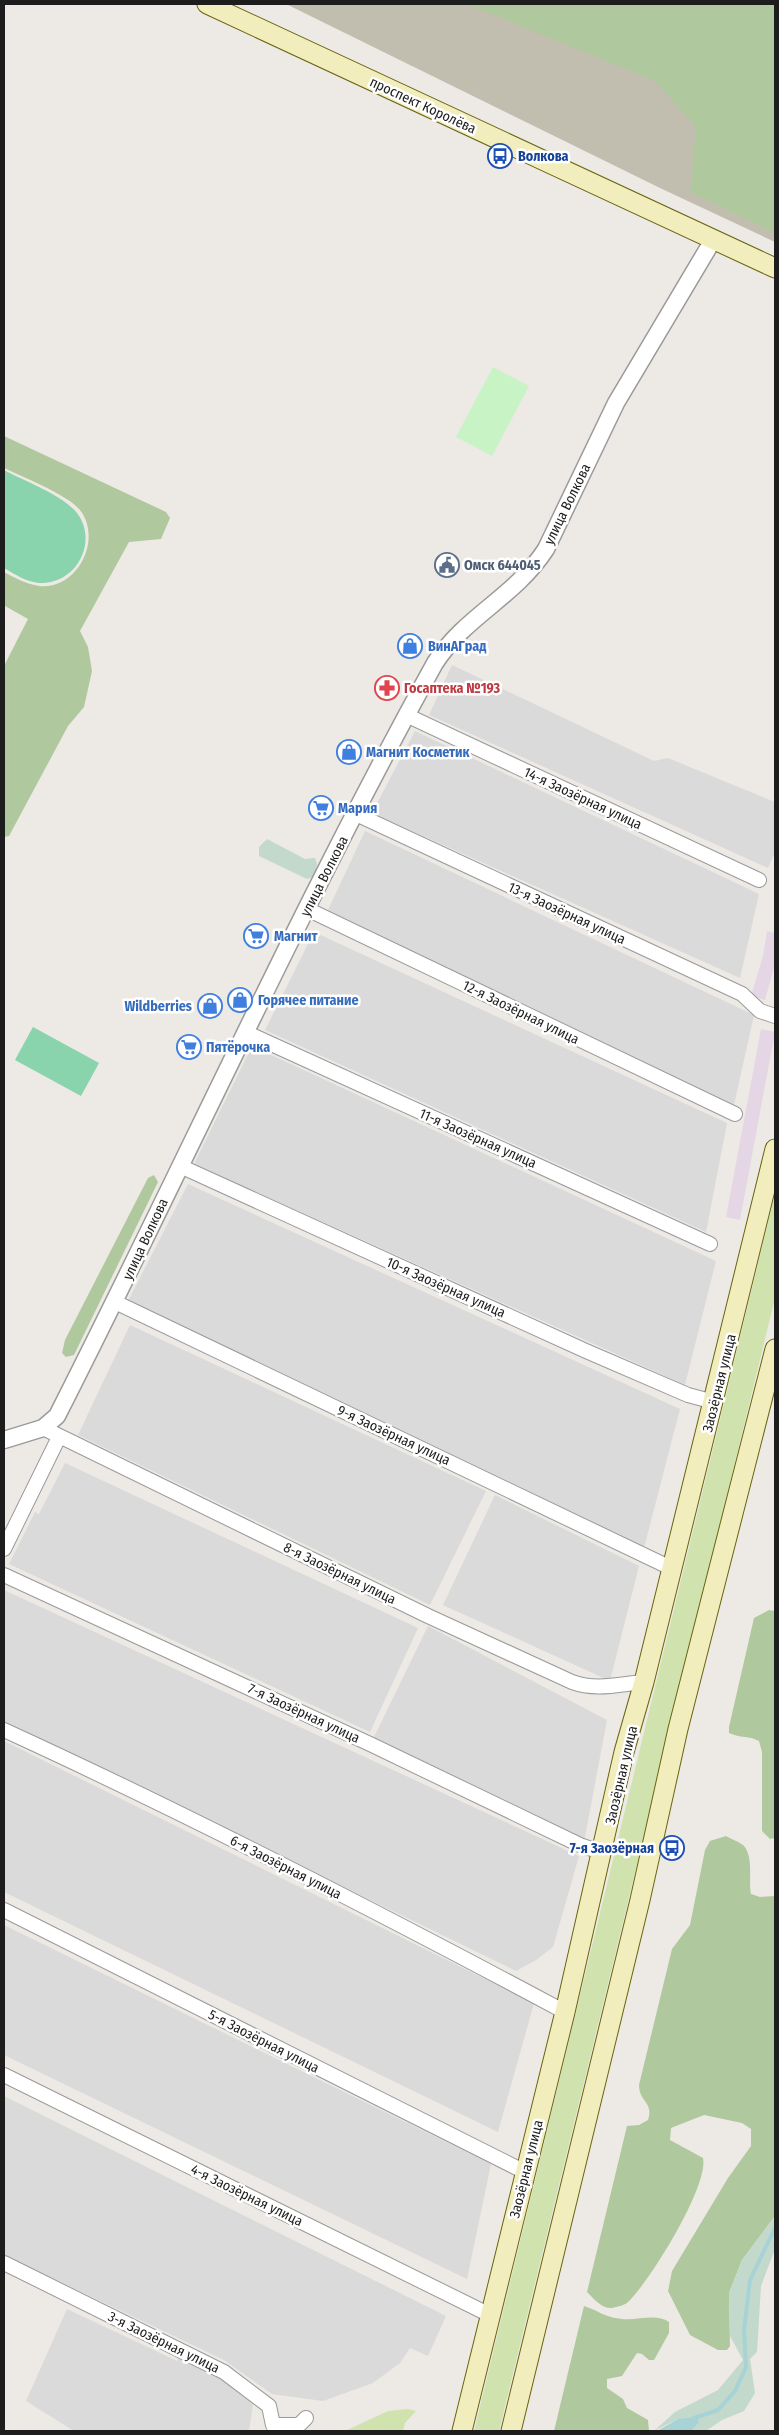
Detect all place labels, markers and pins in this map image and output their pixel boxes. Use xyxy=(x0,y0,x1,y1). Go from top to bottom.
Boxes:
bus stop icon: Волкова xyxy=(487,143,513,169)
place label: Волкова xyxy=(518,148,569,165)
public building icon: Омск 644045 xyxy=(434,552,460,578)
place label: Омск 644045 xyxy=(464,557,541,574)
shop icon: ВинАГрад xyxy=(397,633,423,659)
place label: ВинАГрад xyxy=(428,638,486,655)
pharmacy icon: Госаптека №193 xyxy=(374,675,400,701)
place label: Госаптека №193 xyxy=(404,680,501,697)
shop icon: Магнит Косметик xyxy=(336,739,362,765)
place label: Магнит Косметик xyxy=(366,744,471,761)
supermarket icon: Мария xyxy=(308,795,334,821)
place label: Мария xyxy=(338,800,377,817)
supermarket icon: Магнит xyxy=(243,923,269,949)
place label: Магнит xyxy=(274,928,318,945)
shop icon: Горячее питание xyxy=(227,987,253,1013)
place label: Горячее питание xyxy=(258,992,359,1009)
shop icon: Wildberries xyxy=(197,993,223,1019)
place label: Wildberries xyxy=(124,998,192,1015)
supermarket icon: Пятёрочка xyxy=(176,1034,202,1060)
place label: Пятёрочка xyxy=(206,1039,270,1056)
bus stop icon: 7-я Заозёрная xyxy=(659,1835,685,1861)
place label: 7-я Заозёрная xyxy=(570,1840,654,1857)

